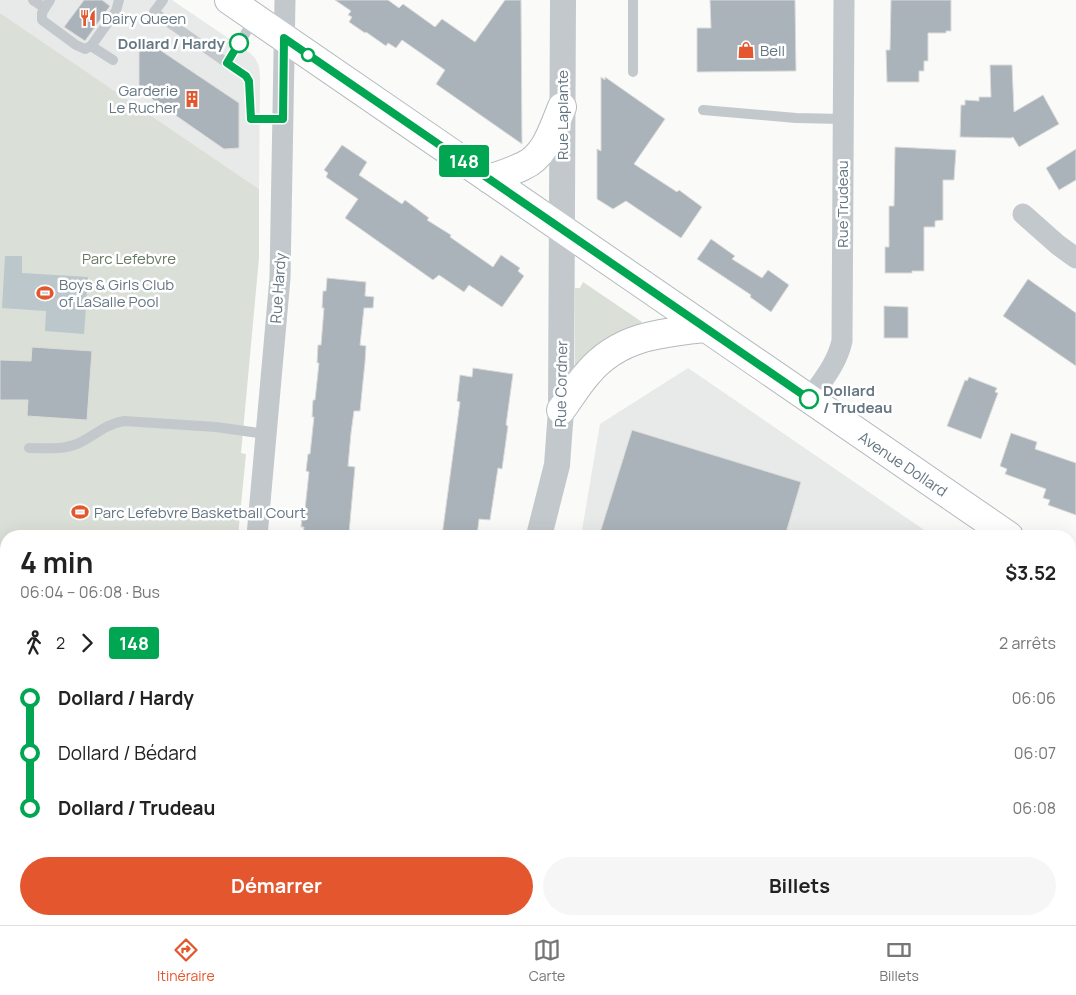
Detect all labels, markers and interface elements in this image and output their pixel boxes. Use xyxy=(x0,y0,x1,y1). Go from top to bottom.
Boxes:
restaurant icon: Dairy Queen xyxy=(78,8,98,28)
place label: Dairy Queen xyxy=(102,8,186,29)
place label: Dollard / Hardy xyxy=(118,33,226,54)
marker: Dollard / Hardy xyxy=(229,33,249,53)
shop icon: Bell xyxy=(736,40,756,60)
place label: Bell xyxy=(760,40,785,61)
unlabelled marker xyxy=(301,48,315,62)
street label: Rue Laplante xyxy=(552,70,573,160)
place label: Garderie Le Rucher xyxy=(109,80,179,118)
building icon: Garderie Le Rucher xyxy=(182,89,202,109)
line badge: 148 xyxy=(435,145,493,177)
text: 148 xyxy=(449,149,479,173)
street label: Rue Trudeau xyxy=(832,160,853,248)
park label: Parc Lefebvre xyxy=(82,248,176,269)
street label: Rue Hardy xyxy=(265,252,291,324)
place label: Boys & Girls Club of LaSalle Pool xyxy=(59,274,174,312)
sports icon: Boys & Girls Club of LaSalle Pool xyxy=(35,283,55,303)
street label: Rue Cordner xyxy=(550,340,572,428)
place label: Dollard / Trudeau xyxy=(823,380,892,418)
marker: Dollard / Trudeau xyxy=(799,389,819,409)
street label: Avenue Dollard xyxy=(855,427,951,501)
sports icon: Parc Lefebvre Basketball Court xyxy=(70,502,90,522)
place label: Parc Lefebvre Basketball Court xyxy=(94,502,306,523)
text: 4 min xyxy=(20,543,93,581)
text: $3.52 xyxy=(1005,560,1056,586)
text: 06:04 – 06:08 · Bus xyxy=(20,581,160,603)
icon: walk xyxy=(20,629,48,657)
icon: forward xyxy=(73,629,101,657)
text: 148 xyxy=(119,631,149,655)
text: 2 xyxy=(56,632,65,654)
text: 2 arrêts xyxy=(999,632,1056,654)
text: Dollard / Hardy xyxy=(58,685,194,711)
text: 06:06 xyxy=(1012,687,1056,709)
text: Dollard / Bédard xyxy=(58,740,197,766)
text: 06:07 xyxy=(1014,742,1056,764)
text: Dollard / Trudeau xyxy=(58,795,215,821)
text: 06:08 xyxy=(1012,797,1056,819)
button: Démarrer xyxy=(20,857,533,915)
button: Billets xyxy=(543,857,1056,915)
tab: Itinéraire xyxy=(157,936,215,985)
tab: Carte xyxy=(529,936,565,985)
tab: Billets xyxy=(879,936,919,985)

